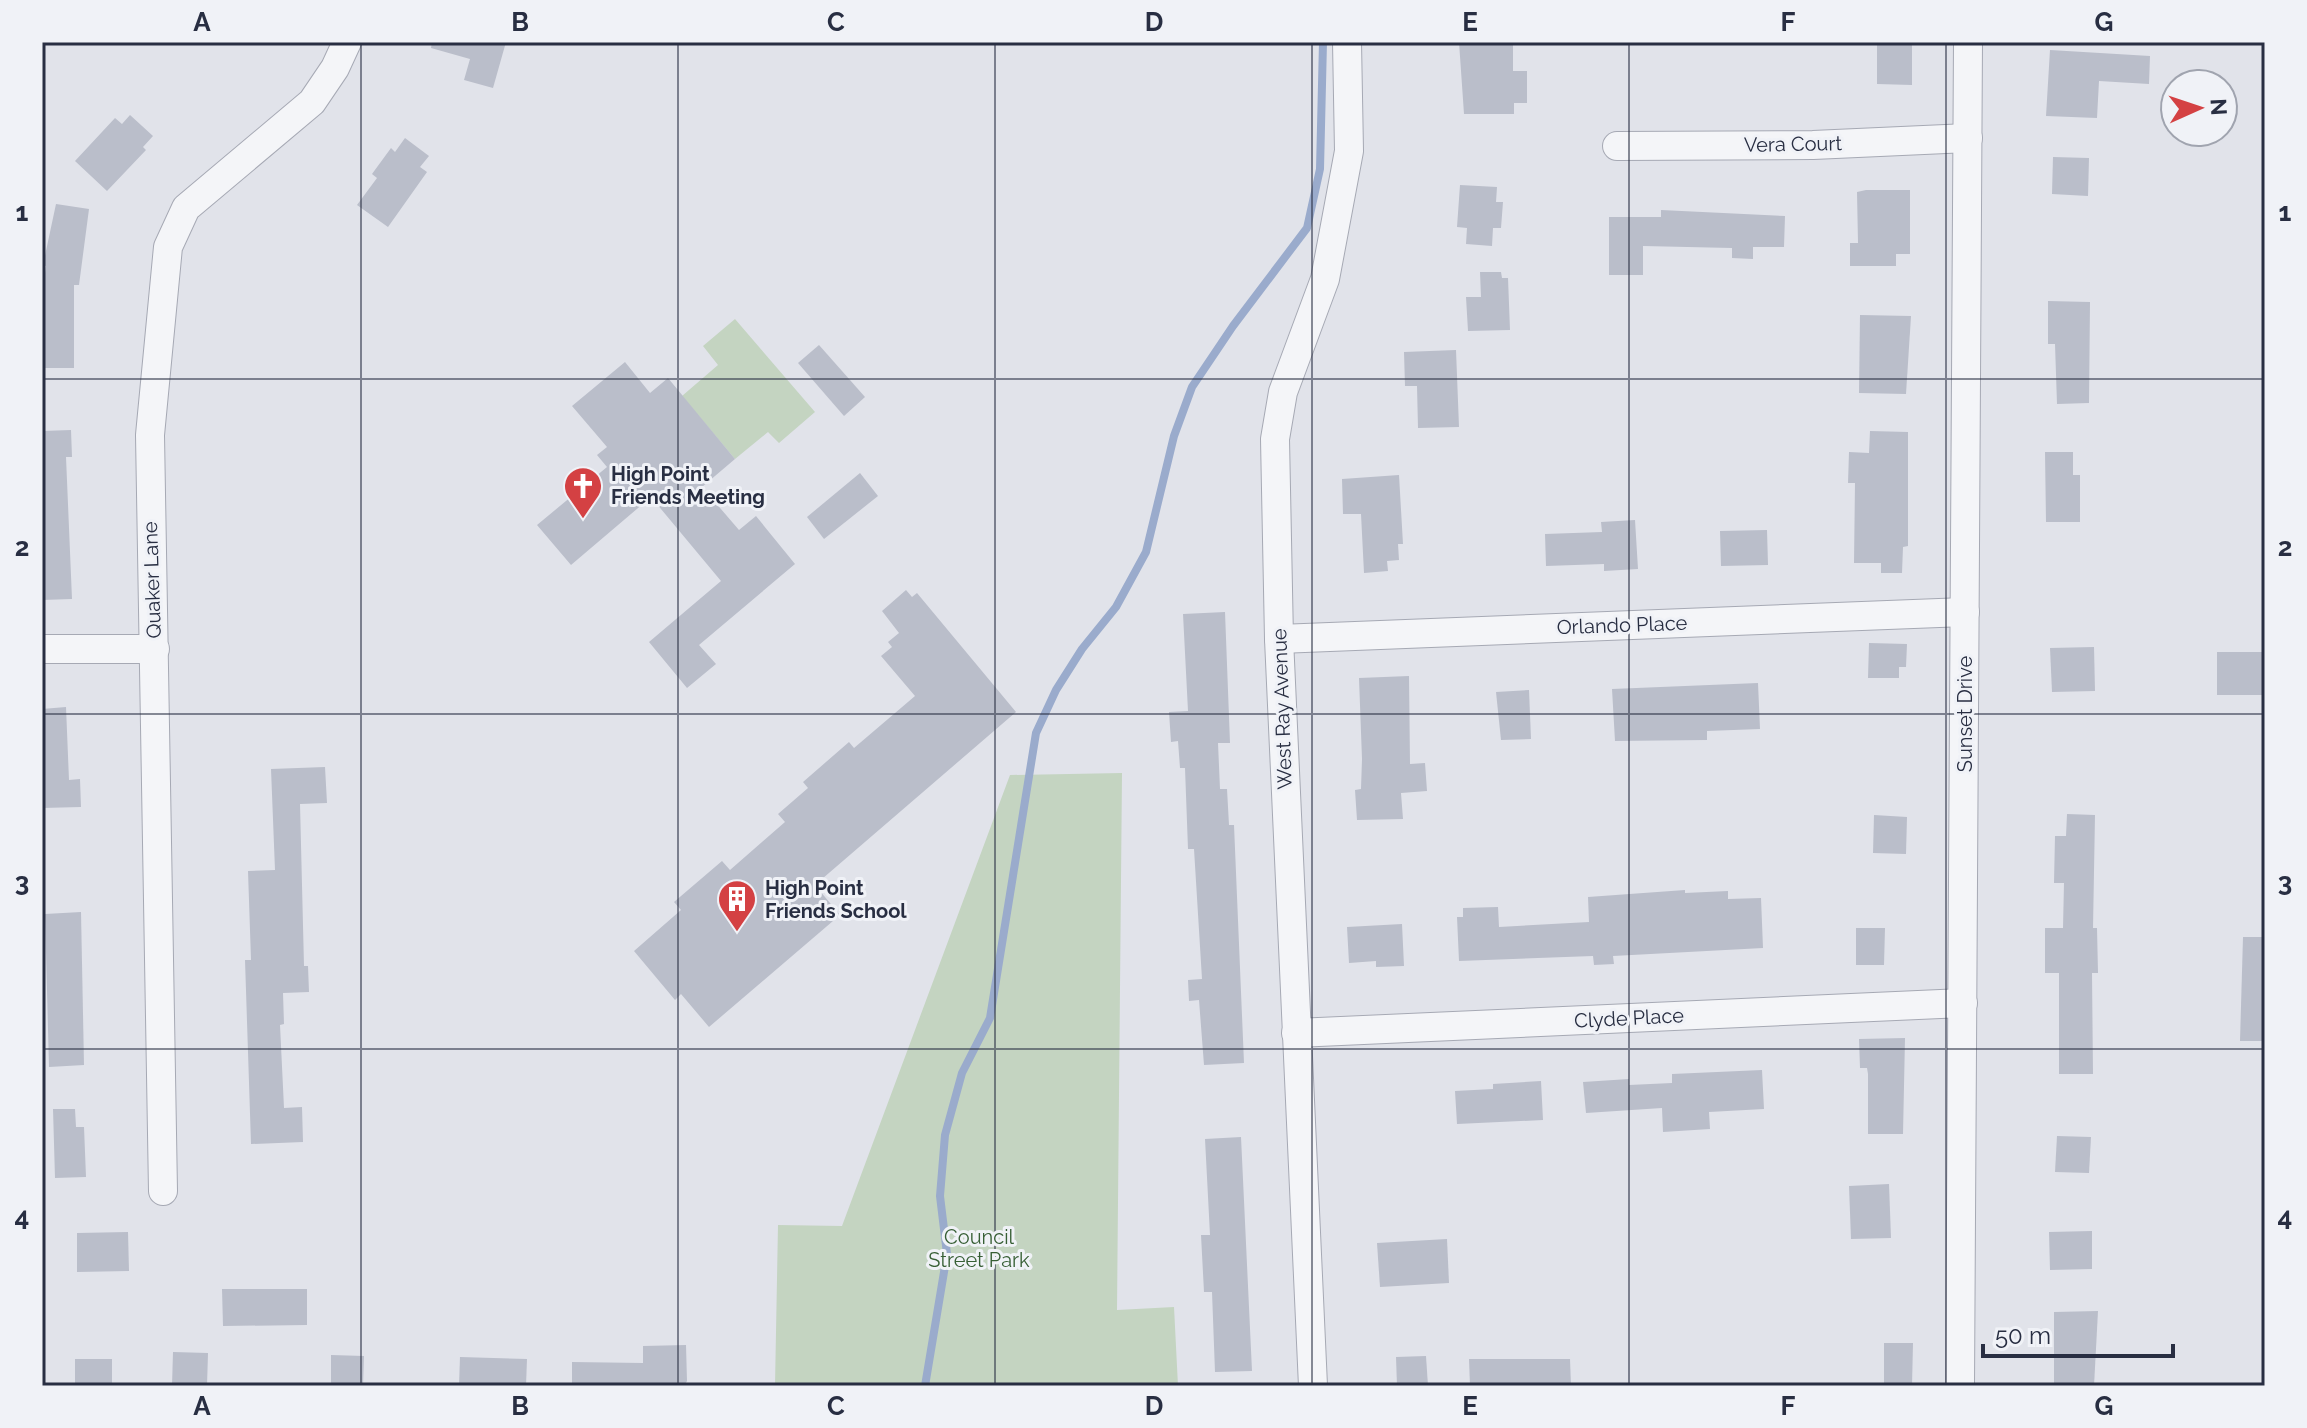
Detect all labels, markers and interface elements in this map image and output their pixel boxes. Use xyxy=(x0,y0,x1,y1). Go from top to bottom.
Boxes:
text: A xyxy=(193,7,211,37)
text: B xyxy=(511,7,529,37)
text: C xyxy=(827,7,845,37)
text: D xyxy=(1145,7,1163,37)
text: E xyxy=(1462,7,1478,37)
text: F xyxy=(1781,7,1796,37)
text: G xyxy=(2095,7,2113,37)
north arrow xyxy=(2159,68,2239,148)
text: N xyxy=(2206,98,2232,116)
street label: Vera Court xyxy=(1744,131,1843,157)
text: 1 xyxy=(16,197,29,227)
text: 1 xyxy=(2279,197,2292,227)
place label: High Point Friends Meeting xyxy=(611,462,765,509)
church icon: High Point Friends Meeting xyxy=(562,465,604,520)
street label: Quaker Lane xyxy=(138,521,166,639)
text: 2 xyxy=(15,532,29,562)
text: 2 xyxy=(2278,532,2292,562)
street label: Orlando Place xyxy=(1556,611,1688,639)
street label: West Ray Avenue xyxy=(1267,628,1297,790)
street label: Sunset Drive xyxy=(1953,655,1977,772)
text: 3 xyxy=(15,867,29,897)
text: 3 xyxy=(2278,867,2292,897)
place label: High Point Friends School xyxy=(765,876,907,923)
building icon: High Point Friends School xyxy=(716,878,758,933)
street label: Clyde Place xyxy=(1573,1003,1685,1033)
text: 4 xyxy=(15,1202,29,1232)
text: 4 xyxy=(2278,1202,2292,1232)
park label: Council Street Park xyxy=(928,1225,1030,1272)
scale bar xyxy=(1983,1308,2173,1358)
text: 50 m xyxy=(1995,1321,2051,1350)
text: A xyxy=(193,1391,211,1421)
text: B xyxy=(511,1391,529,1421)
text: C xyxy=(827,1391,845,1421)
text: D xyxy=(1145,1391,1163,1421)
text: E xyxy=(1462,1391,1478,1421)
text: F xyxy=(1781,1391,1796,1421)
text: G xyxy=(2095,1391,2113,1421)

